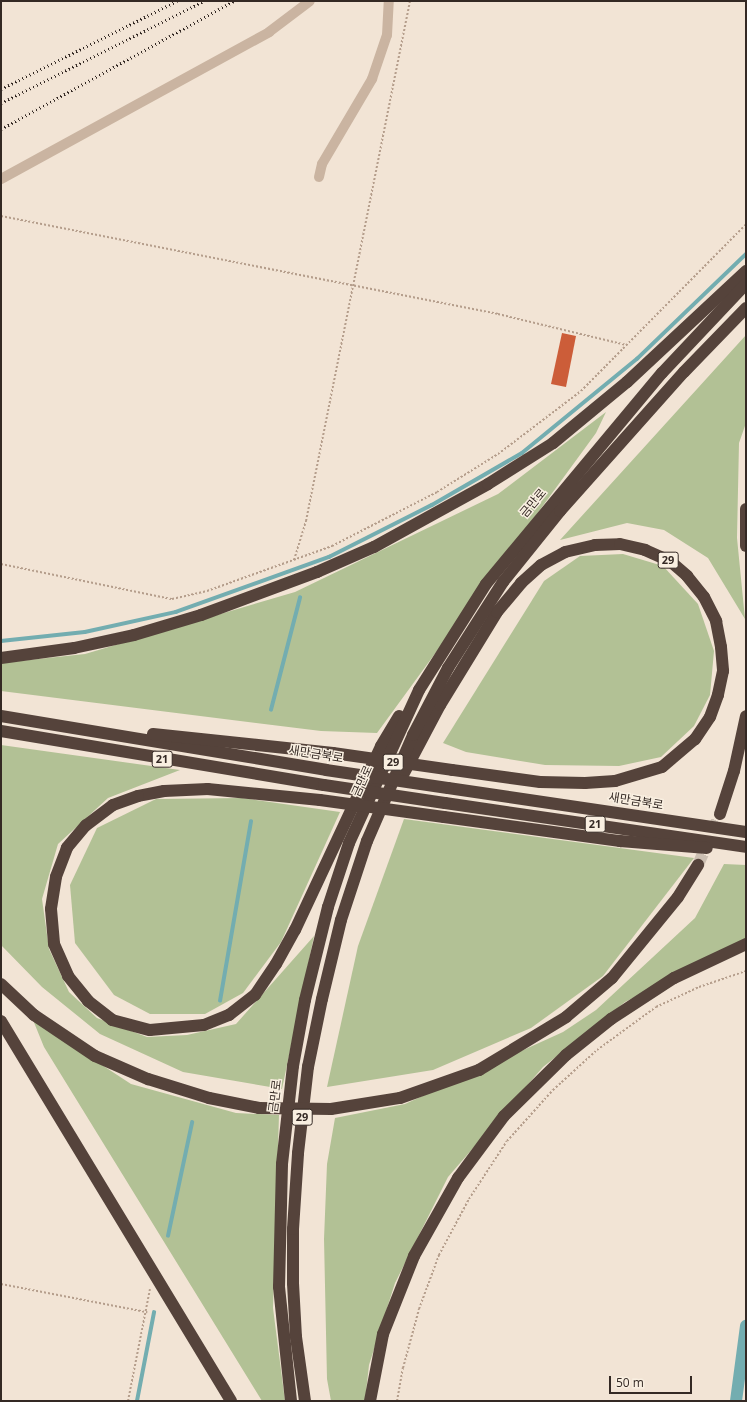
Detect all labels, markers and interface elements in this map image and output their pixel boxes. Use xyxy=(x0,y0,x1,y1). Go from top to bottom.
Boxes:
street label: 금만로 xyxy=(517,486,549,520)
road number: 29 xyxy=(657,551,679,569)
street label: 새만금북로 xyxy=(288,743,344,765)
road number: 21 xyxy=(151,750,173,768)
road number: 29 xyxy=(382,753,404,771)
street label: 금만로 xyxy=(349,763,375,799)
street label: 새만금북로 xyxy=(608,790,664,812)
road number: 21 xyxy=(584,815,606,833)
street label: 금만로 xyxy=(266,1079,284,1113)
road number: 29 xyxy=(291,1108,313,1126)
scale bar xyxy=(611,1368,694,1394)
text: 50 m xyxy=(616,1374,644,1391)

